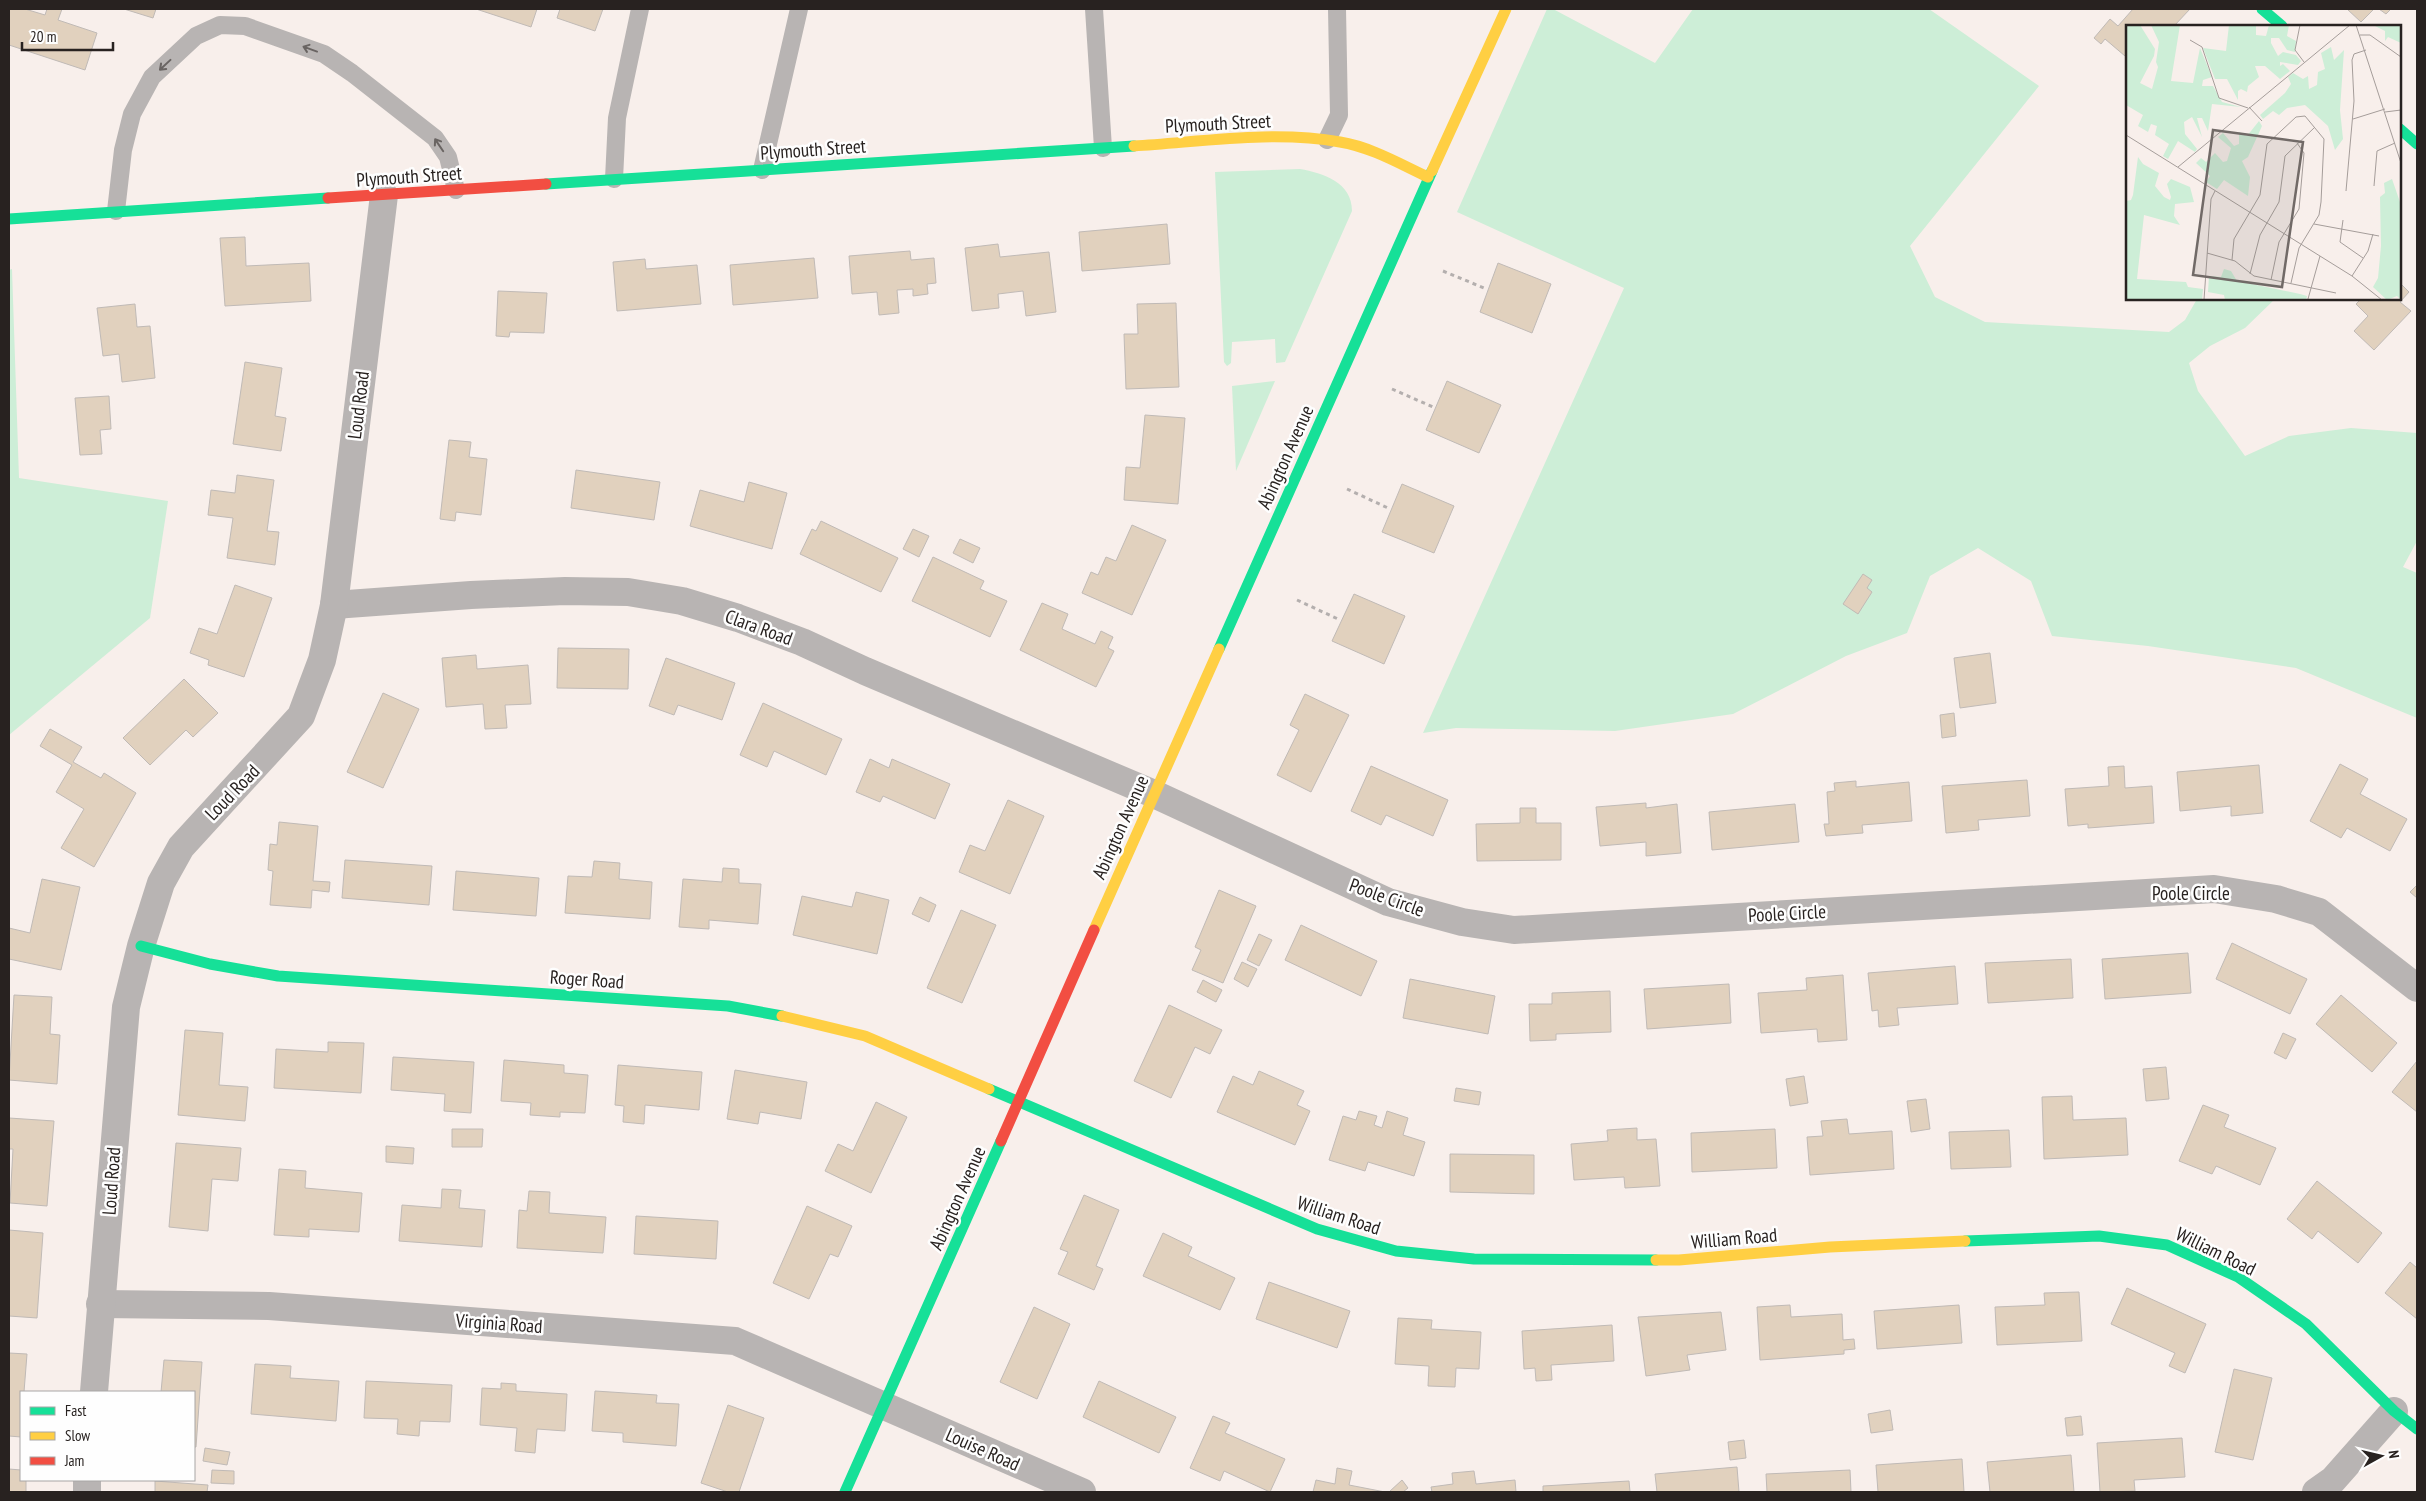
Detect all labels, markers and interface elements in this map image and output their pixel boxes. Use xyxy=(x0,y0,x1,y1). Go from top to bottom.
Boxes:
scale bar xyxy=(22,20,114,52)
inset map xyxy=(2126,25,2401,300)
text: 20 m xyxy=(30,27,56,46)
one-way arrow xyxy=(302,44,318,53)
one-way arrow xyxy=(159,59,172,71)
street label: Plymouth Street xyxy=(1164,108,1272,138)
street label: Plymouth Street xyxy=(759,133,867,165)
one-way arrow xyxy=(434,138,444,152)
street label: Plymouth Street xyxy=(355,160,463,192)
street label: Loud Road xyxy=(342,370,374,440)
street label: Abington Avenue xyxy=(1251,401,1319,513)
street label: Clara Road xyxy=(722,604,796,650)
street label: Loud Road xyxy=(200,759,264,825)
street label: Abington Avenue xyxy=(1086,771,1154,883)
street label: Poole Circle xyxy=(1346,872,1428,922)
street label: Poole Circle xyxy=(2152,881,2230,905)
street label: Poole Circle xyxy=(1748,899,1827,927)
street label: Roger Road xyxy=(549,964,625,994)
street label: Abington Avenue xyxy=(923,1142,991,1254)
street label: Loud Road xyxy=(97,1146,125,1216)
street label: William Road xyxy=(1294,1190,1384,1240)
street label: William Road xyxy=(2172,1221,2260,1281)
street label: William Road xyxy=(1690,1222,1778,1254)
street label: Virginia Road xyxy=(454,1308,543,1338)
legend xyxy=(20,1391,195,1481)
text: Fast xyxy=(65,1401,86,1420)
street label: Louise Road xyxy=(942,1422,1024,1476)
text: Slow xyxy=(65,1426,90,1445)
north arrow xyxy=(2356,1431,2406,1481)
text: N xyxy=(2384,1449,2403,1459)
text: Jam xyxy=(64,1451,84,1470)

